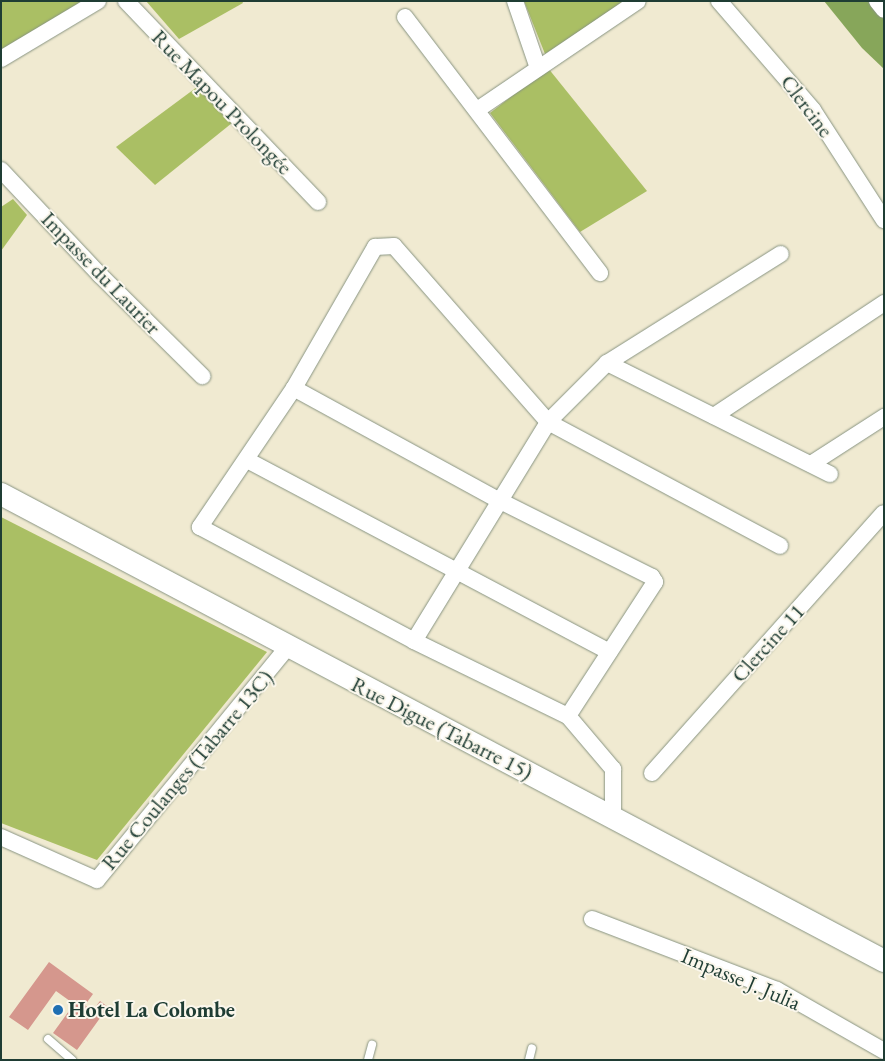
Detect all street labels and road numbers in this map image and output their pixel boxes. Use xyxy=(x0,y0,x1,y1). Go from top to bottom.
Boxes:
street label: Rue Mapou Prolongée xyxy=(146,24,298,180)
street label: Clercine xyxy=(775,70,839,142)
street label: Impasse du Laurier xyxy=(36,206,166,340)
street label: Clercine 11 xyxy=(726,598,810,688)
street label: Rue Coulanges (Tabarre 13C) xyxy=(96,665,278,875)
street label: Rue Digue (Tabarre 15) xyxy=(347,671,537,785)
street label: Impasse J. Julia xyxy=(677,942,805,1016)

